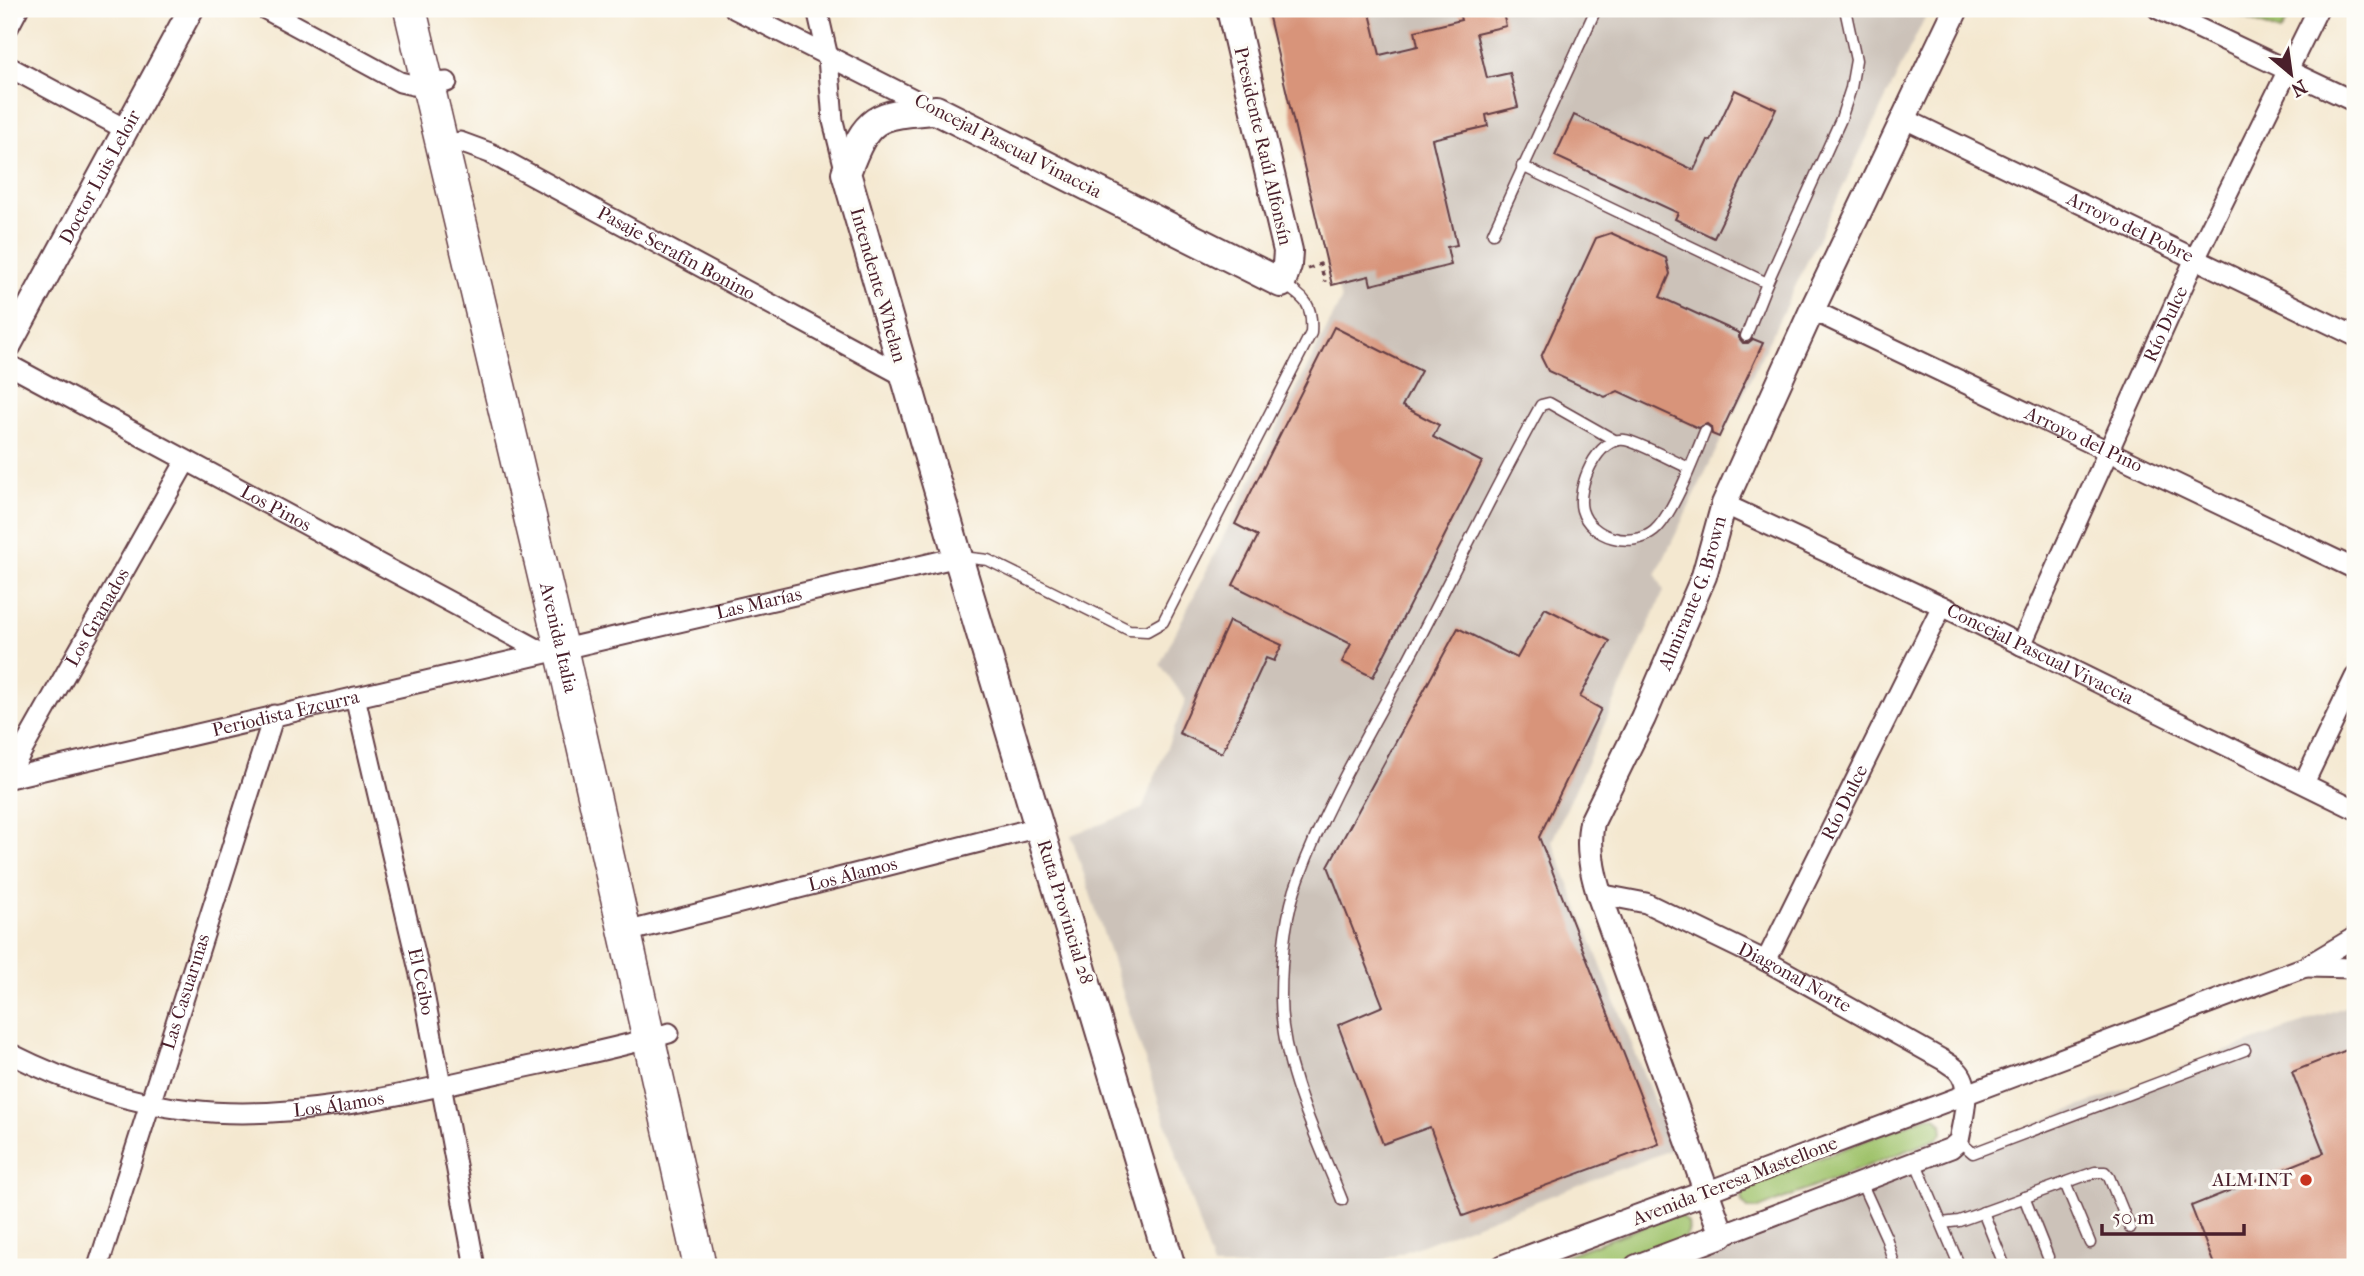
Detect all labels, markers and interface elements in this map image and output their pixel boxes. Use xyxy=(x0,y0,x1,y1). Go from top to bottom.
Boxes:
north arrow xyxy=(2256,38,2326,108)
street label: Presidente Raúl Alfonsín xyxy=(1229,45,1297,247)
text: N xyxy=(2287,75,2310,101)
street label: Concejal Pascual Vinaccia xyxy=(911,89,1106,203)
street label: Doctor Luis Leloir xyxy=(55,105,146,248)
street label: Arroyo del Pobre xyxy=(2062,187,2197,267)
street label: Pasaje Serafín Bonino xyxy=(593,202,759,305)
street label: Intendente Whelan xyxy=(845,205,911,365)
street label: Río Dulce xyxy=(2139,283,2192,366)
street label: Arroyo del Pino xyxy=(2020,402,2146,477)
street label: Los Pinos xyxy=(237,481,315,536)
street label: Almirante G. Brown xyxy=(1654,514,1731,674)
street label: Los Granados xyxy=(61,564,134,670)
street label: Avenida Italia xyxy=(535,579,582,695)
street label: Las Marías xyxy=(714,583,804,624)
street label: Concejal Pascual Vivaccia xyxy=(1943,599,2137,709)
street label: Periodista Ezcurra xyxy=(210,686,362,741)
street label: Río Dulce xyxy=(1817,761,1873,844)
street label: Ruta Provincial 28 xyxy=(1033,837,1097,987)
street label: Los Álamos xyxy=(806,852,900,896)
street label: Las Casuarinas xyxy=(157,931,215,1052)
street label: Diagonal Norte xyxy=(1734,938,1855,1017)
street label: El Ceibo xyxy=(403,946,439,1017)
street label: Los Álamos xyxy=(293,1087,386,1122)
street label: Avenida Teresa Mastellone xyxy=(1629,1132,1840,1231)
place label: ALM INT xyxy=(2211,1169,2292,1191)
marker: ALM INT xyxy=(2298,1172,2314,1188)
scale bar xyxy=(2102,1192,2243,1236)
text: 50 m xyxy=(2112,1205,2155,1229)

